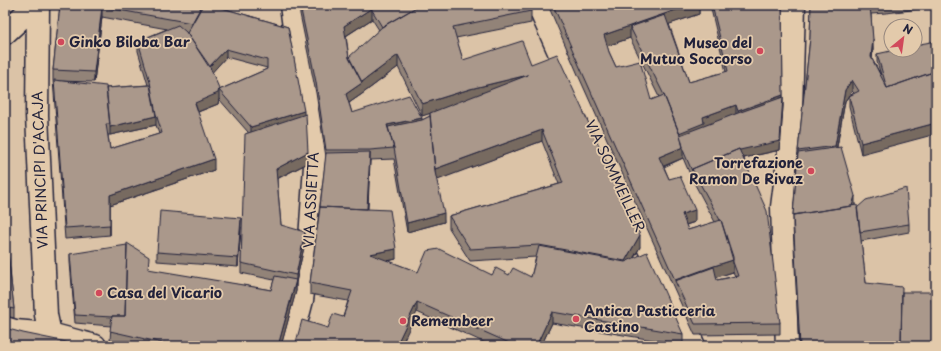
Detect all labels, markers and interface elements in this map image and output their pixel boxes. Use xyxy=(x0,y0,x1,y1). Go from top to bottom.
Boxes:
north arrow xyxy=(883,18,923,58)
text: N xyxy=(900,19,916,39)
place label: Ginko Biloba Bar xyxy=(69,31,191,52)
place label: Museo del Mutuo Soccorso xyxy=(640,32,752,69)
marker: Ginko Biloba Bar xyxy=(56,37,66,47)
marker: Museo del Mutuo Soccorso xyxy=(755,46,765,56)
street label: VIA PRINCIPI D'ACAJA xyxy=(26,90,53,249)
street label: VIA SOMMEILLER xyxy=(580,116,651,235)
street label: VIA ASSIETTA xyxy=(297,151,324,249)
place label: Torrefazione Ramon De Rivaz xyxy=(689,152,803,189)
marker: Torrefazione Ramon De Rivaz xyxy=(806,166,816,176)
place label: Casa del Vicario xyxy=(107,282,222,303)
marker: Casa del Vicario xyxy=(94,288,104,298)
place label: Antica Pasticceria Castino xyxy=(584,300,716,337)
place label: Remembeer xyxy=(411,310,494,331)
marker: Antica Pasticceria Castino xyxy=(571,314,581,324)
marker: Remembeer xyxy=(398,316,408,326)

